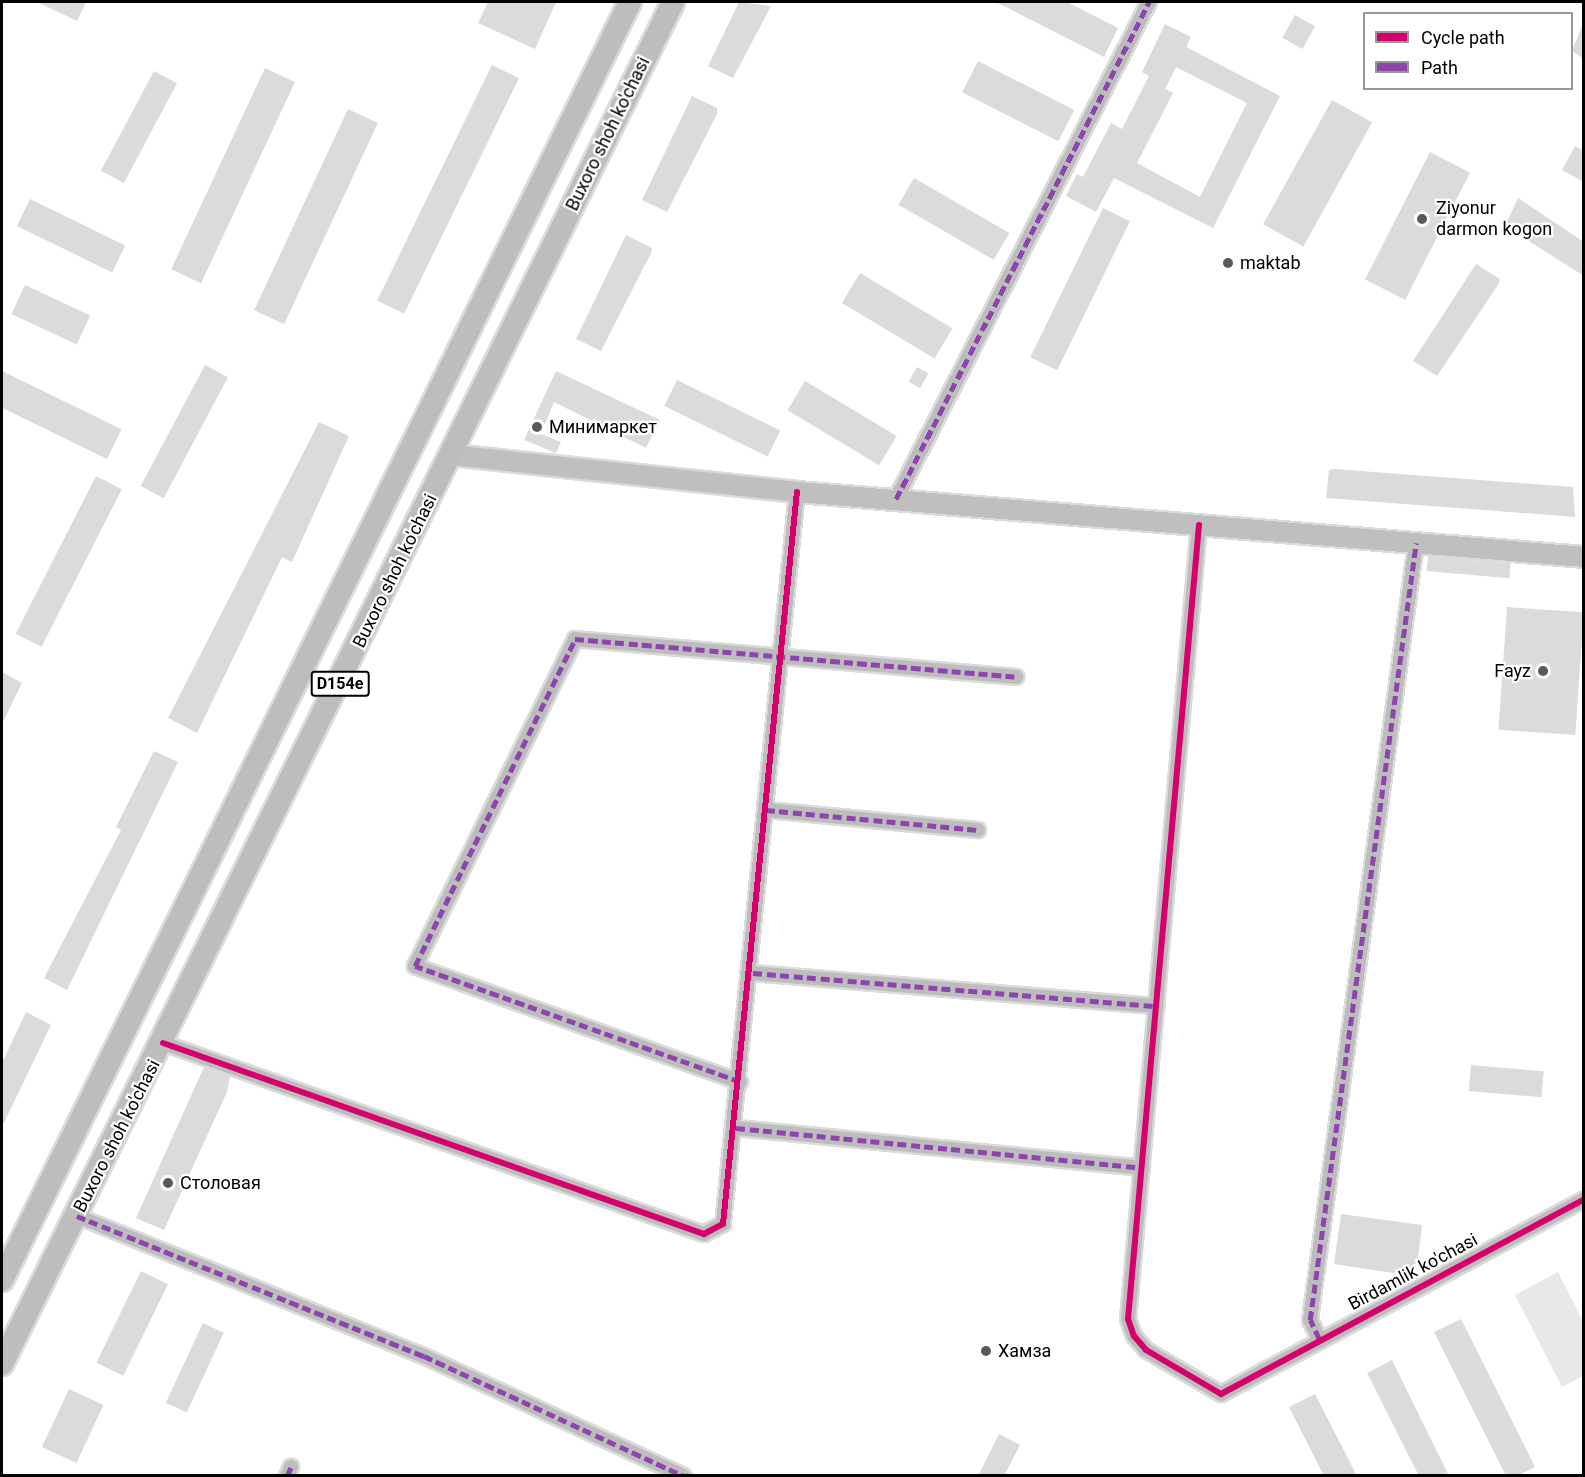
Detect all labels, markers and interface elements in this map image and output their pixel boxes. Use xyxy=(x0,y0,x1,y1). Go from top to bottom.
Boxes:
legend xyxy=(1363,12,1573,90)
text: Cycle path xyxy=(1421,27,1505,48)
street label: Buxoro shoh ko'chasi xyxy=(561,54,655,214)
text: Path xyxy=(1421,57,1458,78)
place label: Ziyonur darmon kogon xyxy=(1436,198,1552,240)
marker: Ziyonur darmon kogon xyxy=(1413,210,1431,228)
place label: maktab xyxy=(1240,252,1300,274)
marker: maktab xyxy=(1221,256,1235,270)
place label: Минимаркет xyxy=(549,416,657,438)
marker: Минимаркет xyxy=(530,420,544,434)
street label: Buxoro shoh ko'chasi xyxy=(348,491,442,651)
place label: Fayz xyxy=(1494,660,1531,682)
marker: Fayz xyxy=(1536,664,1550,678)
road number: D154e xyxy=(310,671,370,697)
street label: Buxoro shoh ko'chasi xyxy=(69,1056,165,1216)
place label: Столовая xyxy=(180,1172,261,1194)
marker: Столовая xyxy=(161,1176,175,1190)
street label: Birdamlik ko'chasi xyxy=(1345,1229,1481,1315)
place label: Хамза xyxy=(998,1340,1051,1362)
marker: Хамза xyxy=(979,1344,993,1358)

